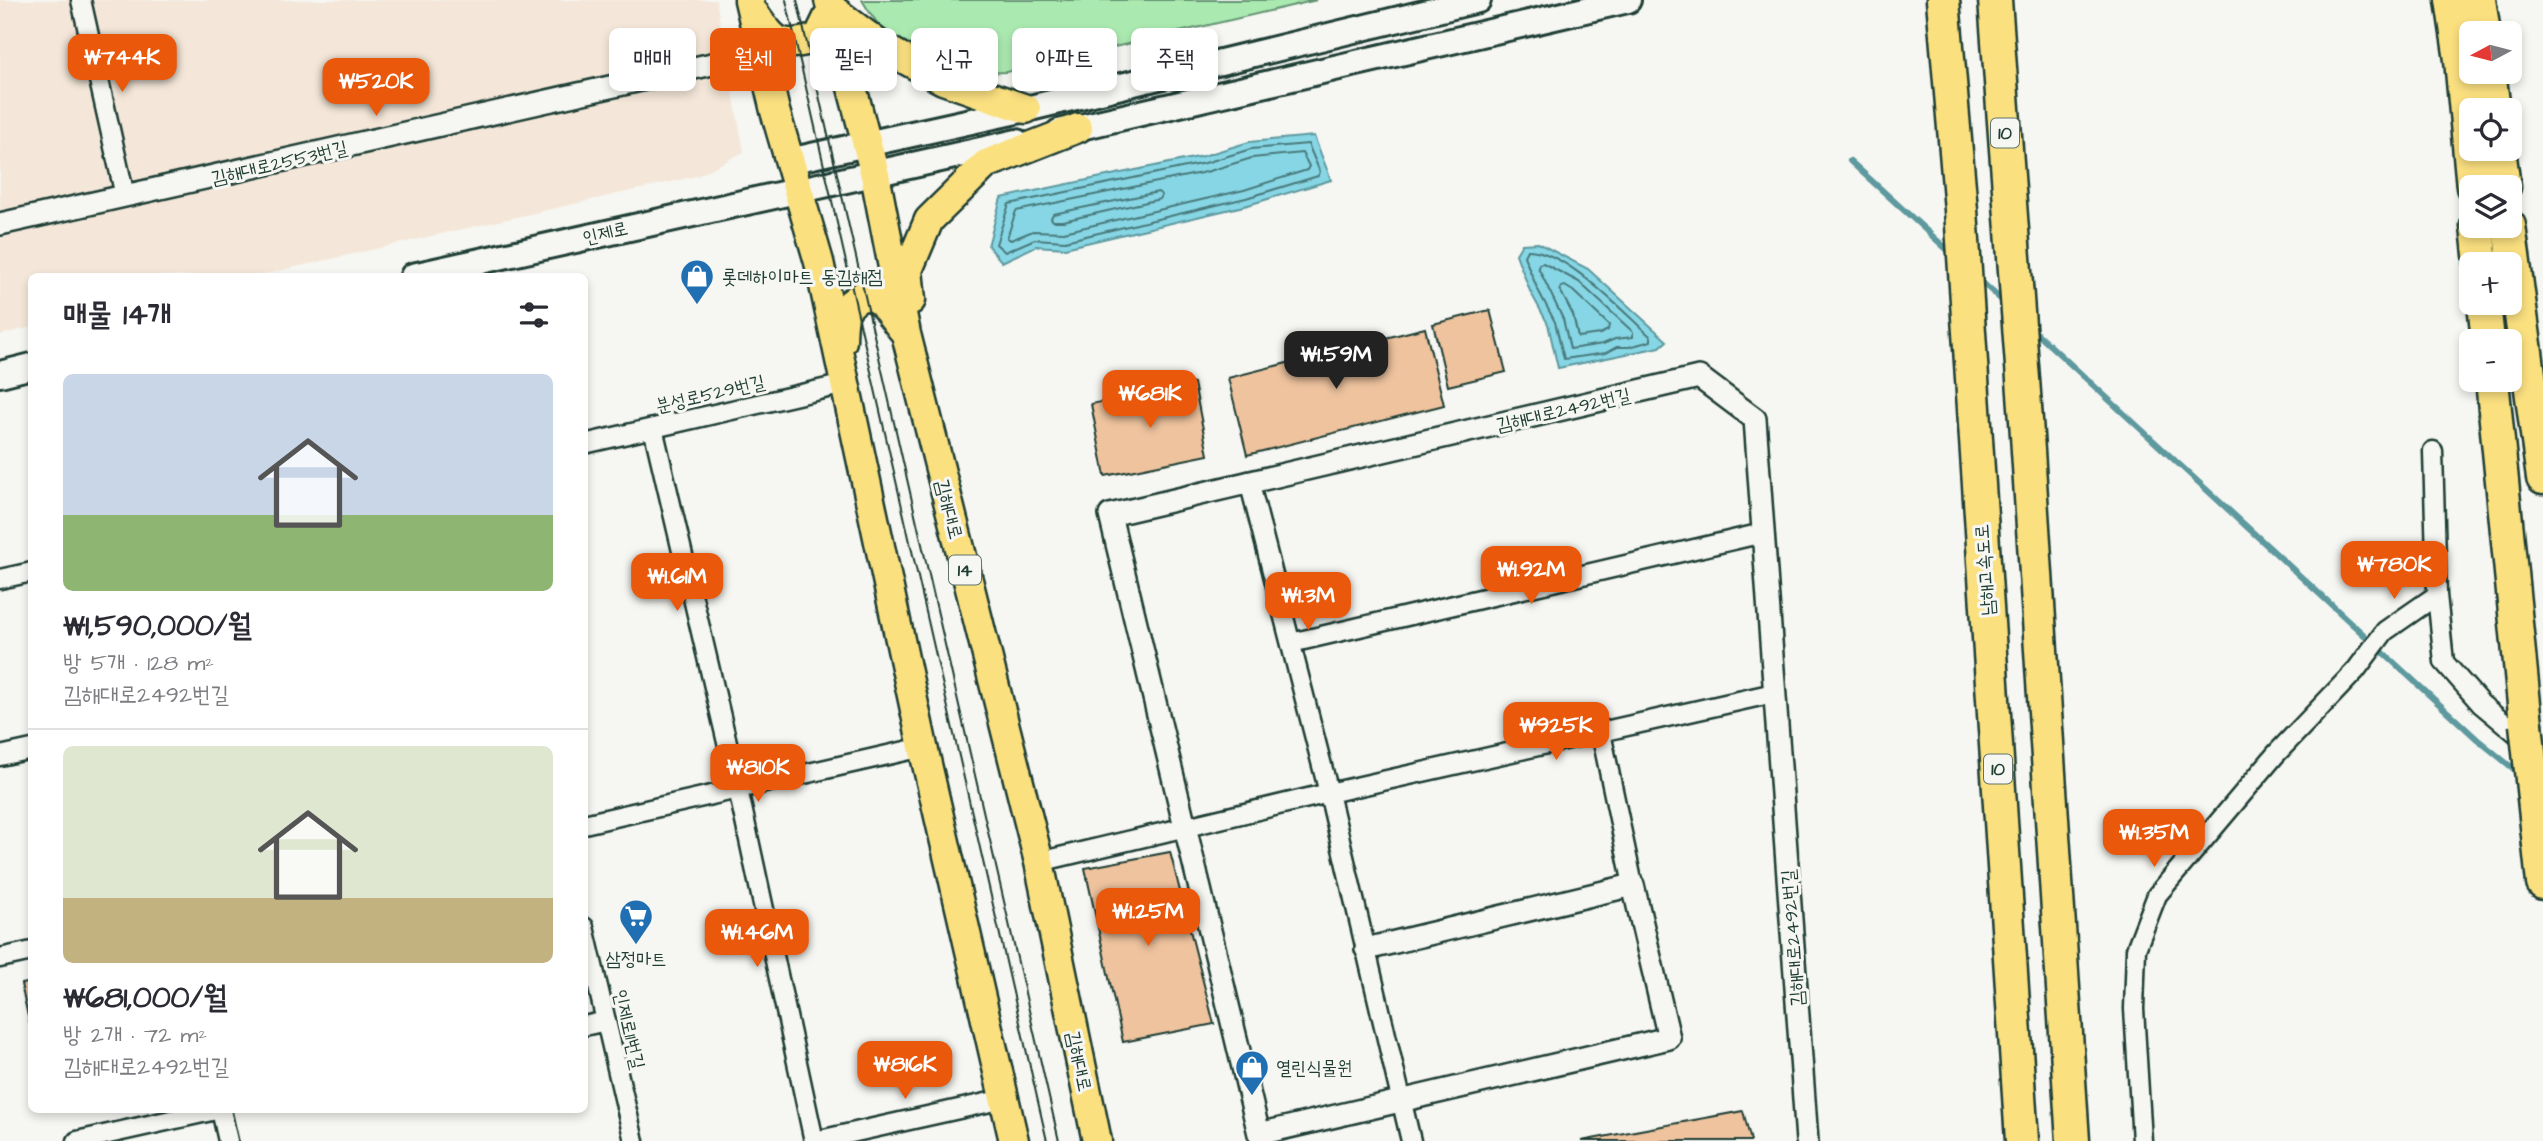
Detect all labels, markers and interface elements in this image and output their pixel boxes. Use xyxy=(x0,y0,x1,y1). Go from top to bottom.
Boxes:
north arrow xyxy=(2459,21,2522,84)
map controls xyxy=(2459,21,2522,392)
chip: 매매 xyxy=(609,28,696,91)
chip: 월세 xyxy=(710,28,796,91)
chip: 필터 xyxy=(810,28,897,91)
chip: 신규 xyxy=(911,28,998,91)
chip: 아파트 xyxy=(1012,28,1117,91)
chip: 주택 xyxy=(1131,28,1218,91)
pin: ₩744K xyxy=(73,34,171,94)
text: ₩744K xyxy=(84,41,160,73)
pin: ₩520K xyxy=(327,58,425,118)
text: ₩520K xyxy=(339,65,414,97)
button: locate xyxy=(2459,98,2522,161)
road number: 10 xyxy=(1991,118,2019,148)
street label: 김해대로2553번길 xyxy=(208,135,350,192)
button: layers xyxy=(2459,175,2522,238)
street label: 인제로 xyxy=(580,215,631,252)
button: + xyxy=(2459,252,2522,315)
shop icon: 롯데하이마트 동김해점 xyxy=(678,257,716,306)
place label: 롯데하이마트 동김해점 xyxy=(722,264,883,291)
text: 매물 14개 xyxy=(63,294,172,336)
icon: filters xyxy=(515,296,553,334)
button: − xyxy=(2459,329,2522,392)
pin: ₩1.59M xyxy=(1279,332,1393,391)
text: ₩1.59M xyxy=(1300,338,1372,370)
street label: 분성로529번길 xyxy=(653,369,768,420)
pin: ₩681K xyxy=(1101,370,1199,430)
text: ₩681K xyxy=(1118,377,1182,409)
street label: 김해대로2492번길 xyxy=(1493,382,1633,439)
icon: home xyxy=(245,420,371,546)
street label: 김해대로 xyxy=(928,476,969,542)
street label: 남해고속도로 xyxy=(1969,523,2002,617)
pin: ₩780K xyxy=(2345,542,2443,601)
pin: ₩1.92M xyxy=(1474,546,1588,606)
text: ₩780K xyxy=(2357,548,2431,580)
text: ₩1.92M xyxy=(1497,553,1565,585)
pin: ₩1.61M xyxy=(620,554,734,613)
road number: 14 xyxy=(949,556,981,584)
text: ₩1.61M xyxy=(647,560,707,592)
pin: ₩1.3M xyxy=(1259,572,1357,632)
text: ₩1.3M xyxy=(1281,579,1335,611)
text: ₩1,590,000/월 xyxy=(63,605,252,647)
text: 방 5개 · 128 m² xyxy=(63,647,214,679)
text: 김해대로2492번길 xyxy=(63,679,229,711)
pin: ₩925K xyxy=(1507,702,1605,762)
text: ₩925K xyxy=(1519,709,1593,741)
pin: ₩810K xyxy=(709,744,807,804)
text: ₩810K xyxy=(726,751,790,783)
road number: 10 xyxy=(1984,754,2012,784)
icon: home xyxy=(245,792,371,918)
pin: ₩1.35M xyxy=(2097,810,2211,869)
text: ₩1.35M xyxy=(2119,816,2189,848)
street label: 김해대로2492번길 xyxy=(1775,869,1812,1007)
pin: ₩1.25M xyxy=(1091,888,1205,948)
text: ₩1.25M xyxy=(1112,895,1184,927)
supermarket icon: 삼정마트 xyxy=(617,897,655,946)
pin: ₩1.46M xyxy=(700,909,814,969)
text: ₩1.46M xyxy=(721,916,793,948)
place label: 삼정마트 xyxy=(605,946,667,973)
text: ₩681,000/월 xyxy=(63,977,227,1019)
street label: 인제로11번길 xyxy=(606,987,651,1072)
text: 방 2개 · 72 m² xyxy=(63,1019,207,1051)
street label: 김해대로 xyxy=(1059,1029,1098,1094)
pin: ₩816K xyxy=(856,1042,954,1101)
text: ₩816K xyxy=(873,1048,937,1080)
shop icon: 열린식물원 xyxy=(1233,1048,1271,1097)
text: 김해대로2492번길 xyxy=(63,1051,229,1083)
place label: 열린식물원 xyxy=(1276,1055,1352,1082)

